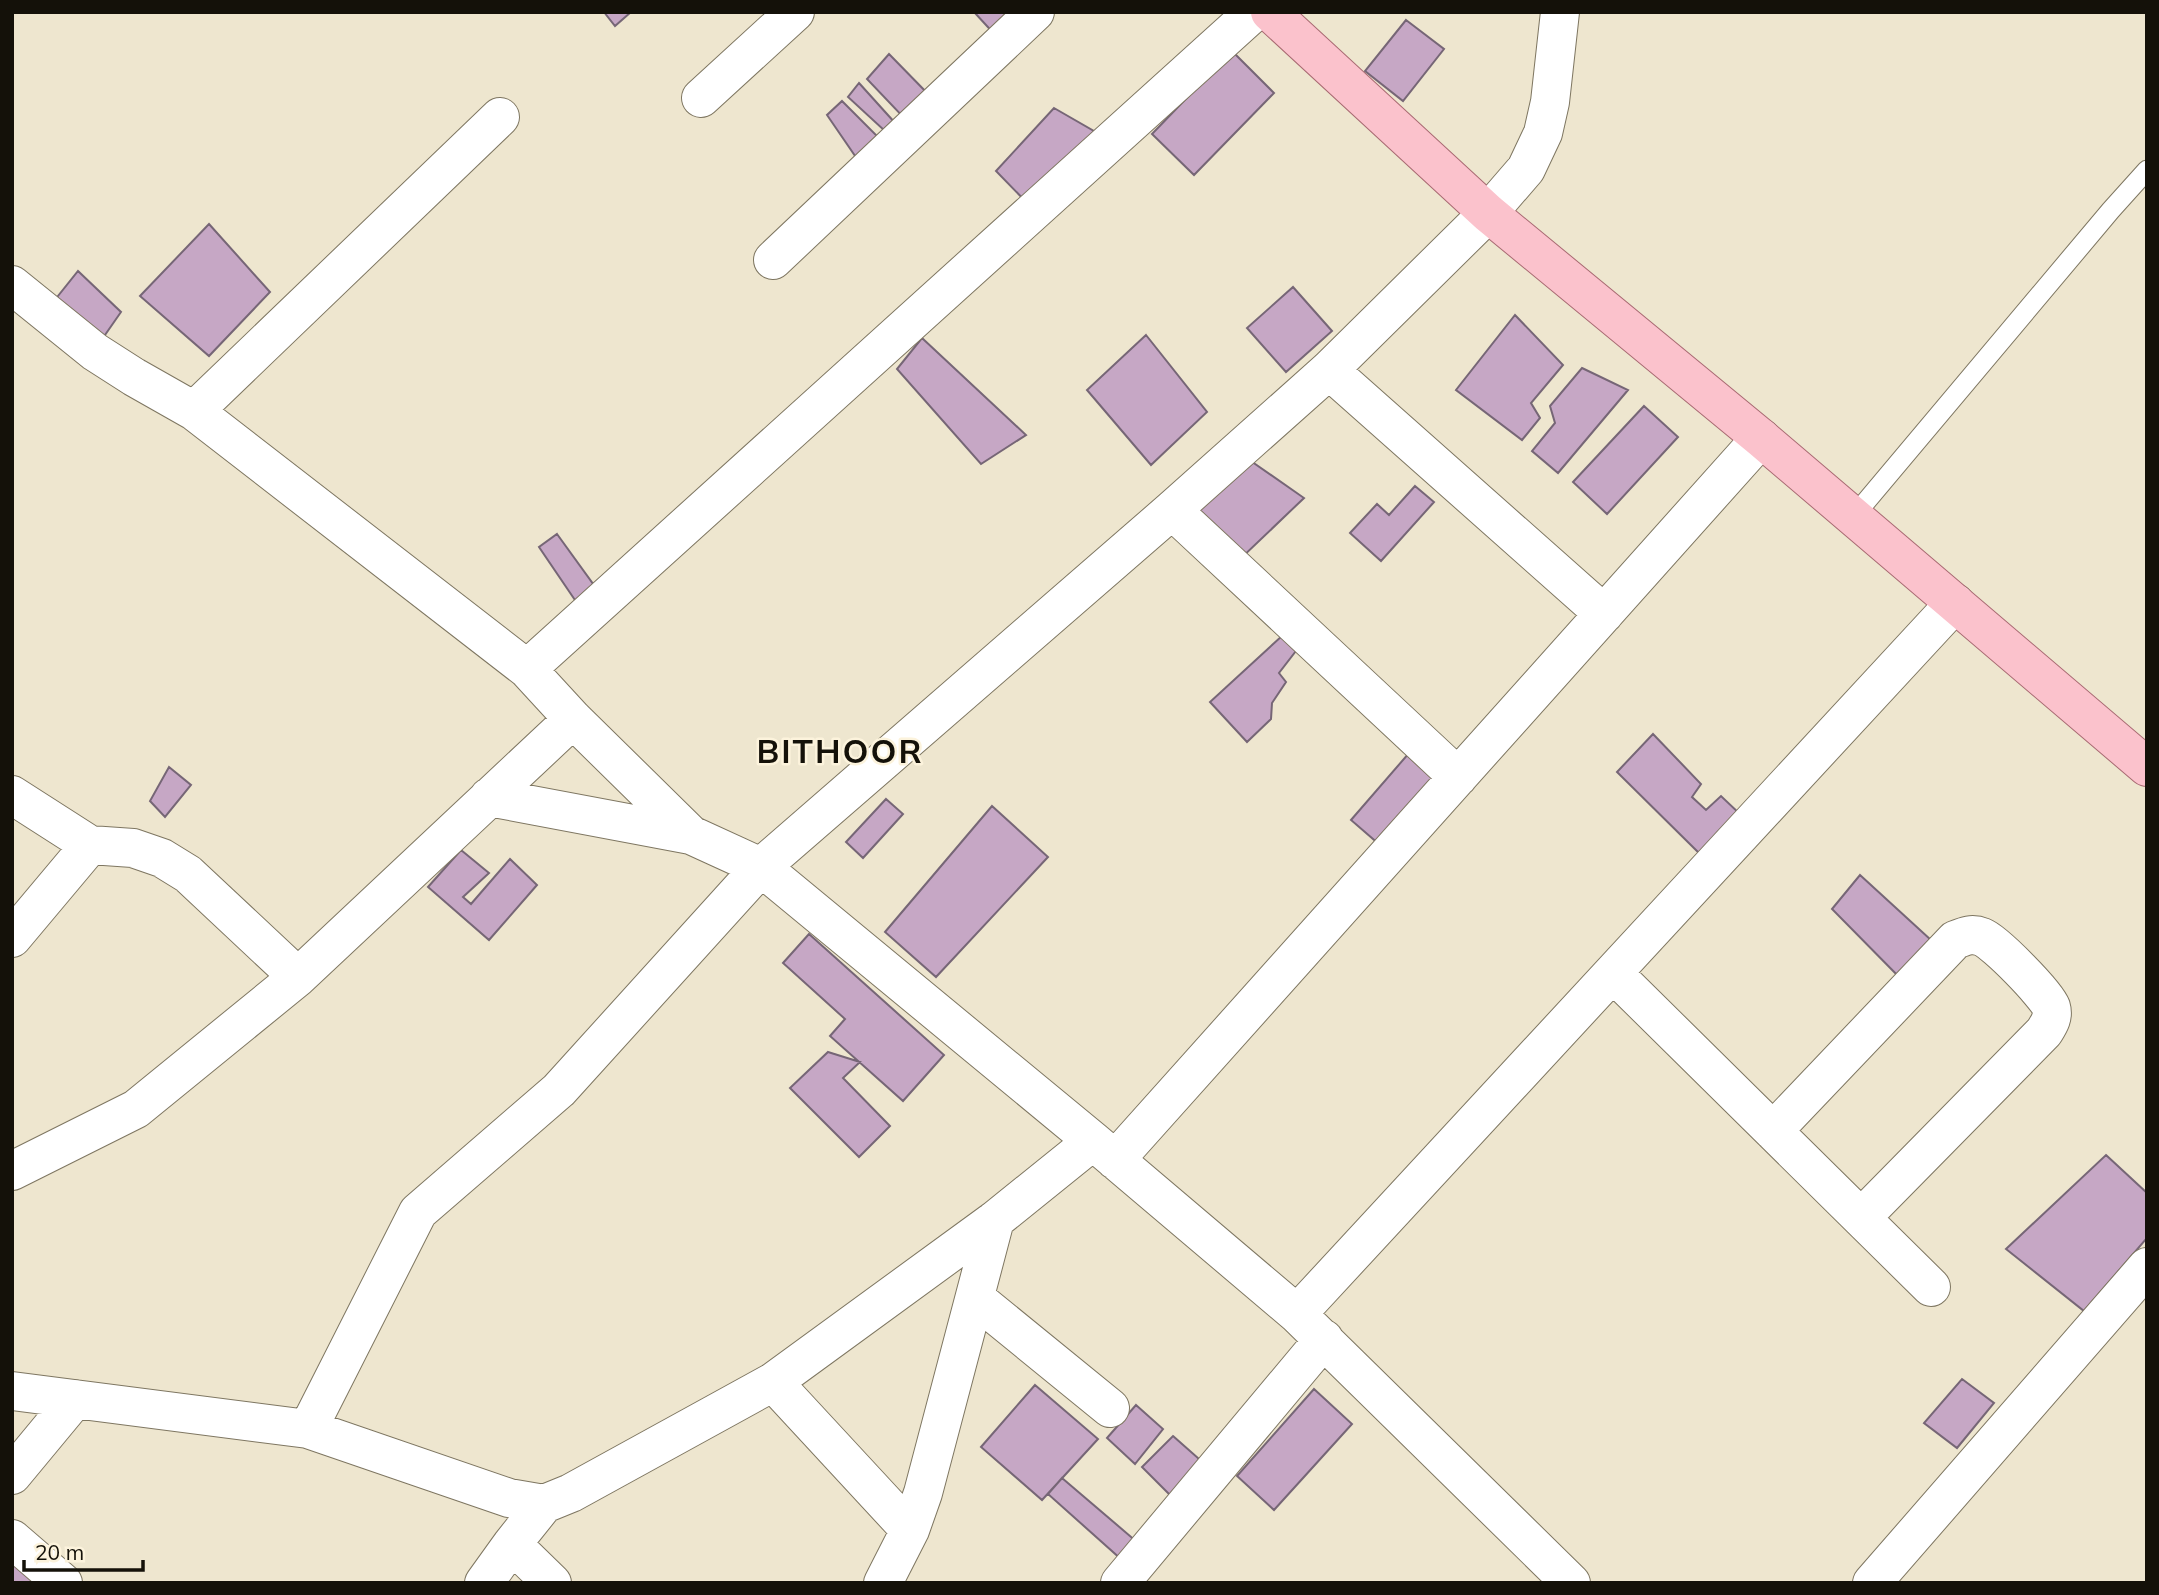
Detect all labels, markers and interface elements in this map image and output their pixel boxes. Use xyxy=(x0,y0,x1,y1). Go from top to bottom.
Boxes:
district label: BITHOOR xyxy=(756,730,924,771)
scale bar xyxy=(24,1528,144,1572)
text: 20 m xyxy=(35,1539,84,1565)

